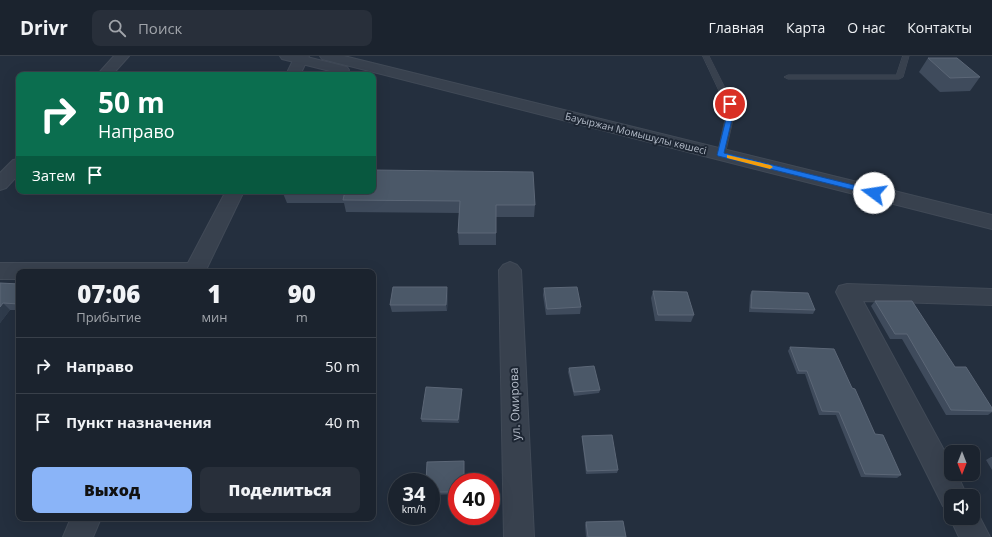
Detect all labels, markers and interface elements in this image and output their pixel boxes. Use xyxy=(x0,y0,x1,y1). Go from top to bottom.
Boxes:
search box xyxy=(92,10,372,46)
text: Drivr xyxy=(20,15,68,41)
icon: search xyxy=(106,17,128,39)
text: Поиск xyxy=(138,18,182,38)
text: Главная xyxy=(709,18,764,37)
text: Карта xyxy=(786,18,825,37)
text: О нас xyxy=(847,18,885,37)
text: Контакты xyxy=(907,18,972,37)
text: 50 m xyxy=(98,83,165,121)
pin xyxy=(713,87,747,121)
icon: right xyxy=(32,88,84,140)
icon: arrive xyxy=(719,93,741,115)
street label: Бауыржан Момышұлы көшесі xyxy=(564,109,708,157)
text: Направо xyxy=(98,119,175,143)
icon: arrive xyxy=(84,164,106,186)
text: Затем xyxy=(32,165,76,185)
position arrow xyxy=(853,172,895,214)
text: 07:06 xyxy=(77,277,140,310)
text: 1 xyxy=(207,277,222,310)
text: 90 xyxy=(288,277,316,310)
text: Прибытие xyxy=(76,308,141,326)
text: мин xyxy=(201,308,228,326)
text: m xyxy=(296,308,308,326)
icon: right xyxy=(32,355,54,377)
text: Направо xyxy=(66,356,134,376)
text: 50 m xyxy=(325,356,360,376)
street label: ул. Омирова xyxy=(505,367,524,441)
icon: arrive xyxy=(32,411,54,433)
text: Пункт назначения xyxy=(66,412,212,432)
text: 40 m xyxy=(325,412,360,432)
north arrow xyxy=(944,445,980,481)
map controls xyxy=(944,445,980,525)
button: Выход xyxy=(32,467,192,513)
button: Поделиться xyxy=(200,467,360,513)
speed limit sign: 40 xyxy=(448,473,500,525)
text: 34 xyxy=(403,480,425,507)
button: sound xyxy=(944,489,980,525)
text: km/h xyxy=(402,502,426,516)

